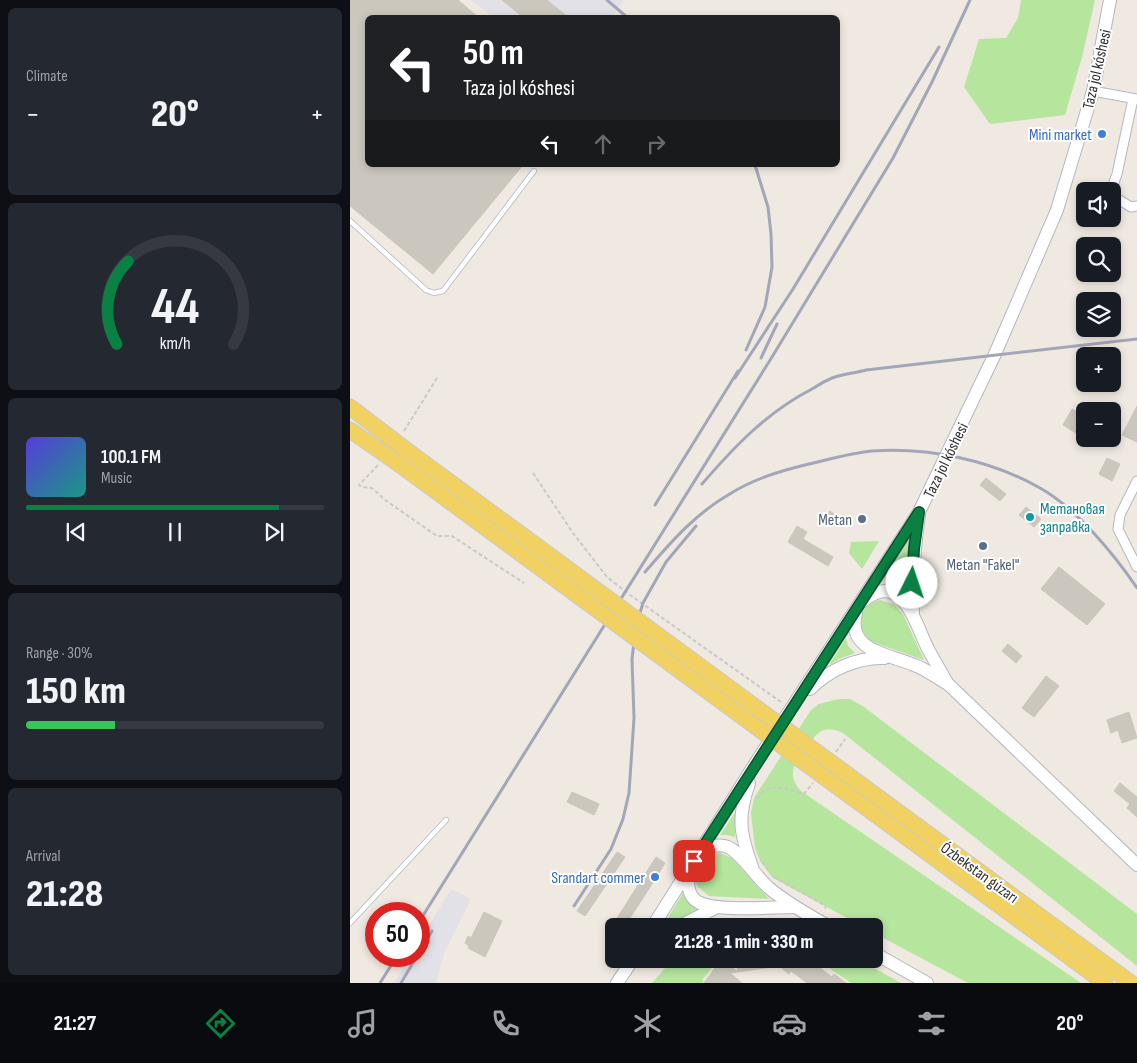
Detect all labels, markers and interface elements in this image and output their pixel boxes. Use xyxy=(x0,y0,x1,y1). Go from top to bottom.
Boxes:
street label: Taza jol kóshesi xyxy=(1079,28,1116,111)
text: 50 m xyxy=(463,32,524,75)
icon: left xyxy=(380,35,445,100)
text: Climate xyxy=(26,67,68,86)
text: Taza jol kóshesi xyxy=(463,75,575,102)
text: 20° xyxy=(151,92,199,137)
text: − xyxy=(26,98,40,131)
text: + xyxy=(310,98,324,131)
place label: Mini market xyxy=(1029,126,1092,145)
marker: Mini market xyxy=(1096,128,1108,140)
icon: left xyxy=(536,130,564,158)
icon: ahead xyxy=(589,130,617,158)
icon: right xyxy=(642,130,670,158)
map controls xyxy=(1076,182,1121,447)
button: sound xyxy=(1076,182,1121,227)
button: search xyxy=(1076,237,1121,282)
text: 44 xyxy=(151,276,199,339)
button: layers xyxy=(1076,292,1121,337)
text: km/h xyxy=(160,333,190,354)
button: + xyxy=(1076,347,1121,392)
button: − xyxy=(1076,402,1121,447)
street label: Taza jol kóshesi xyxy=(920,420,973,501)
text: 100.1 FM xyxy=(101,446,161,469)
text: Music xyxy=(101,469,132,488)
place label: Метановая заправка xyxy=(1040,500,1105,537)
place label: Metan xyxy=(818,511,852,530)
marker: Метановая заправка xyxy=(1024,511,1036,523)
marker: Metan xyxy=(856,513,868,525)
icon: previous xyxy=(62,518,90,546)
icon: pause xyxy=(161,518,189,546)
icon: next xyxy=(260,518,288,546)
marker: Metan "Fakel" xyxy=(977,540,989,552)
position arrow xyxy=(885,556,937,608)
place label: Metan "Fakel" xyxy=(947,556,1019,575)
text: Range · 30% xyxy=(26,644,93,663)
text: 150 km xyxy=(26,669,126,714)
street label: Ózbekstan gúzarı xyxy=(937,839,1022,908)
pin xyxy=(673,840,715,882)
text: Arrival xyxy=(26,847,60,866)
icon: arrive xyxy=(680,847,708,875)
place label: Srandart commer xyxy=(551,869,645,888)
marker: Srandart commer xyxy=(649,871,661,883)
text: 21:28 xyxy=(26,872,103,917)
speed limit sign: 50 xyxy=(365,902,430,967)
text: 21:28 · 1 min · 330 m xyxy=(675,931,813,954)
icon: directions xyxy=(203,1006,238,1041)
icon: music xyxy=(345,1006,380,1041)
icon: phone xyxy=(488,1006,523,1041)
icon: climate xyxy=(630,1006,665,1041)
icon: car xyxy=(772,1006,807,1041)
icon: filters xyxy=(914,1006,949,1041)
text: 21:27 xyxy=(54,1010,96,1037)
text: 20° xyxy=(1056,1010,1083,1037)

